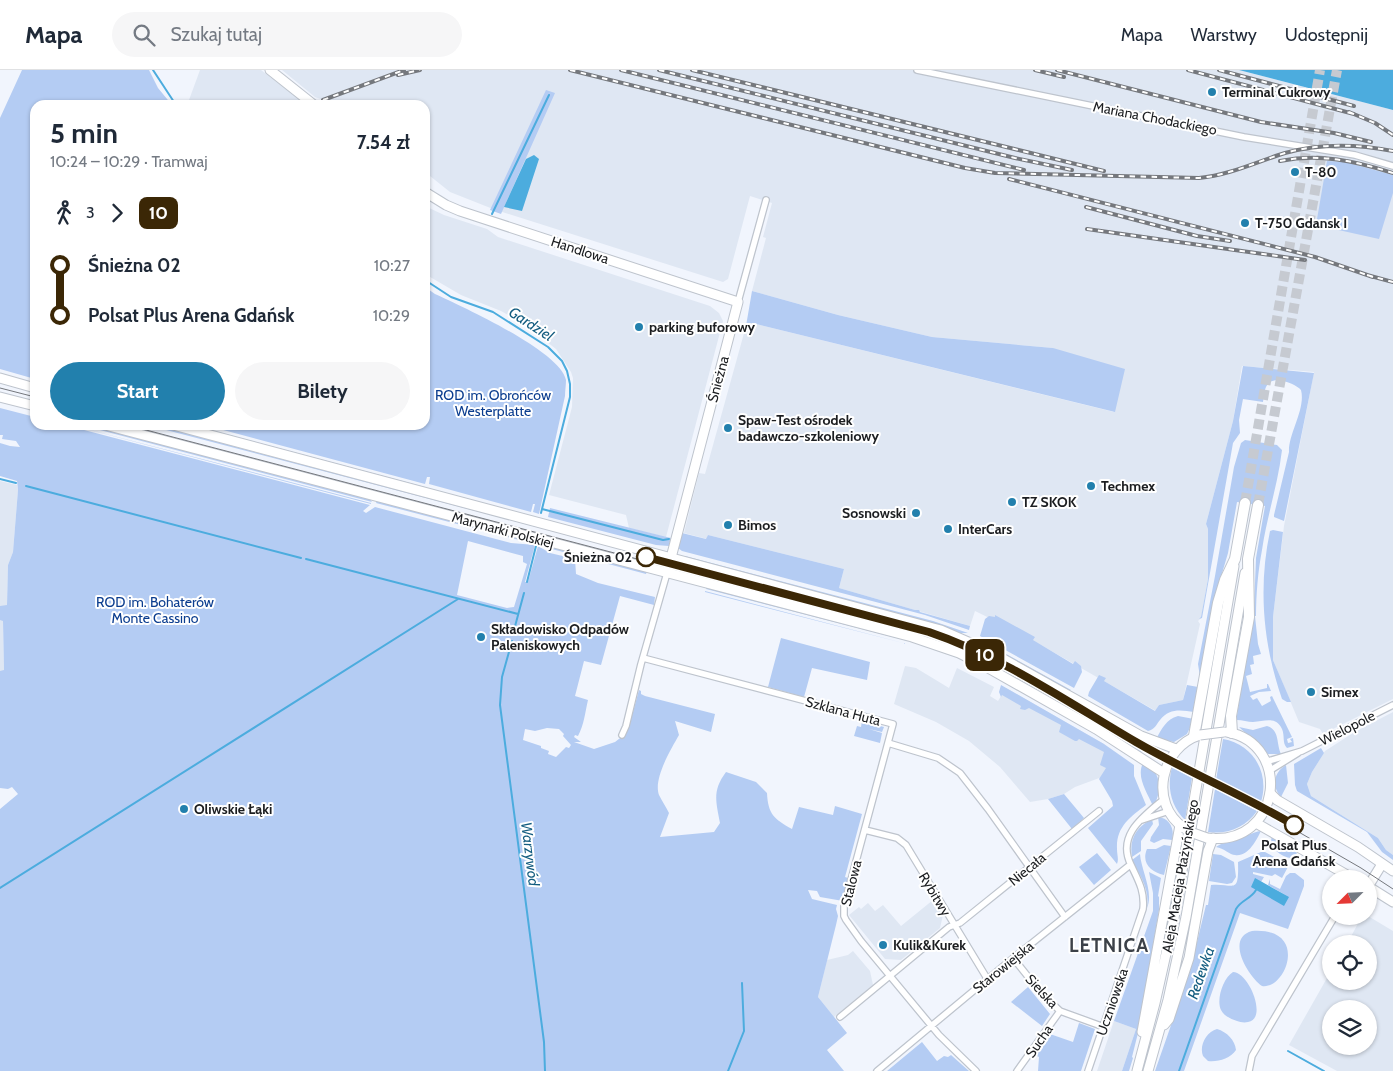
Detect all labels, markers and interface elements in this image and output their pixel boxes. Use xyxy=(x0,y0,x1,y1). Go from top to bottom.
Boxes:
search box xyxy=(112,12,462,57)
text: Mapa xyxy=(25,20,82,49)
icon: search xyxy=(130,21,158,49)
text: Szukaj tutaj xyxy=(170,23,262,46)
text: Mapa xyxy=(1121,24,1163,46)
text: Warstwy xyxy=(1191,24,1257,46)
text: Udostępnij xyxy=(1285,24,1368,46)
place label: Terminal Cukrowy xyxy=(1222,83,1331,101)
marker: Terminal Cukrowy xyxy=(1206,86,1218,98)
street label: Mariana Chodackiego xyxy=(1092,97,1219,139)
text: 5 min xyxy=(50,116,118,150)
text: 7.54 zł xyxy=(357,131,410,154)
text: 10:24 – 10:29 · Tramwaj xyxy=(50,152,208,171)
place label: T-80 xyxy=(1305,163,1337,181)
marker: T-80 xyxy=(1289,166,1301,178)
icon: walk xyxy=(50,199,78,227)
icon: forward xyxy=(103,199,131,227)
text: 10 xyxy=(149,202,168,224)
text: 3 xyxy=(86,203,95,222)
place label: T-750 Gdansk I xyxy=(1255,214,1347,232)
marker: T-750 Gdansk I xyxy=(1239,217,1251,229)
street label: Handlowa xyxy=(549,232,611,268)
text: Śnieżna 02 xyxy=(88,254,181,277)
text: 10:27 xyxy=(374,256,410,275)
water label: Gardziel xyxy=(505,303,557,345)
text: Polsat Plus Arena Gdańsk xyxy=(88,304,295,327)
text: 10:29 xyxy=(373,306,410,325)
place label: parking buforowy xyxy=(649,318,756,336)
marker: parking buforowy xyxy=(633,321,645,333)
street label: Śnieżna xyxy=(703,354,733,404)
button: Start xyxy=(50,362,225,420)
button: Bilety xyxy=(235,362,410,420)
park label: ROD im. Obrońców Westerplatte xyxy=(435,386,551,420)
place label: Spaw-Test ośrodek badawczo-szkoleniowy xyxy=(738,411,880,445)
marker: Spaw-Test ośrodek badawczo-szkoleniowy xyxy=(722,422,734,434)
place label: Techmex xyxy=(1101,477,1155,495)
marker: Techmex xyxy=(1085,480,1097,492)
place label: TZ SKOK xyxy=(1022,493,1077,511)
marker: TZ SKOK xyxy=(1006,496,1018,508)
place label: Sosnowski xyxy=(842,504,906,522)
marker: Sosnowski xyxy=(910,507,922,519)
street label: Marynarki Polskiej xyxy=(450,508,556,552)
place label: Bimos xyxy=(738,516,776,534)
marker: Bimos xyxy=(722,519,734,531)
place label: InterCars xyxy=(958,520,1012,538)
marker: InterCars xyxy=(942,523,954,535)
marker: Śnieżna 02 xyxy=(636,547,656,567)
place label: Śnieżna 02 xyxy=(564,548,632,566)
park label: ROD im. Bohaterów Monte Cassino xyxy=(96,593,214,627)
place label: Składowisko Odpadów Paleniskowych xyxy=(491,620,630,654)
marker: Składowisko Odpadów Paleniskowych xyxy=(475,631,487,643)
line badge: 10 xyxy=(962,639,1008,671)
text: 10 xyxy=(975,644,995,666)
place label: Simex xyxy=(1321,683,1359,701)
marker: Simex xyxy=(1305,686,1317,698)
street label: Szklana Huta xyxy=(803,692,883,730)
street label: Wielopole xyxy=(1316,706,1378,750)
street label: Aleja Macieja Płażyńskiego xyxy=(1158,798,1202,954)
place label: Oliwskie Łąki xyxy=(194,800,272,818)
marker: Oliwskie Łąki xyxy=(178,803,190,815)
marker: Polsat Plus Arena Gdańsk xyxy=(1284,815,1304,835)
water label: Warzywód xyxy=(517,821,543,888)
place label: Polsat Plus Arena Gdańsk xyxy=(1253,836,1336,870)
street label: Niecała xyxy=(1005,848,1050,890)
street label: Stalowa xyxy=(837,858,865,908)
street label: Rybitwy xyxy=(915,869,955,919)
north arrow xyxy=(1322,870,1378,925)
map controls xyxy=(1322,870,1377,1055)
district label: LETNICA xyxy=(1069,934,1149,957)
button: locate xyxy=(1322,935,1377,990)
place label: Kulik&Kurek xyxy=(893,936,966,954)
street label: Starowiejska xyxy=(969,937,1037,997)
marker: Kulik&Kurek xyxy=(877,939,889,951)
water label: Redewka xyxy=(1184,944,1218,1002)
street label: Uczniowska xyxy=(1092,966,1132,1038)
street label: Sielska xyxy=(1022,970,1062,1012)
button: layers xyxy=(1322,1000,1377,1055)
street label: Sucha xyxy=(1021,1021,1057,1061)

